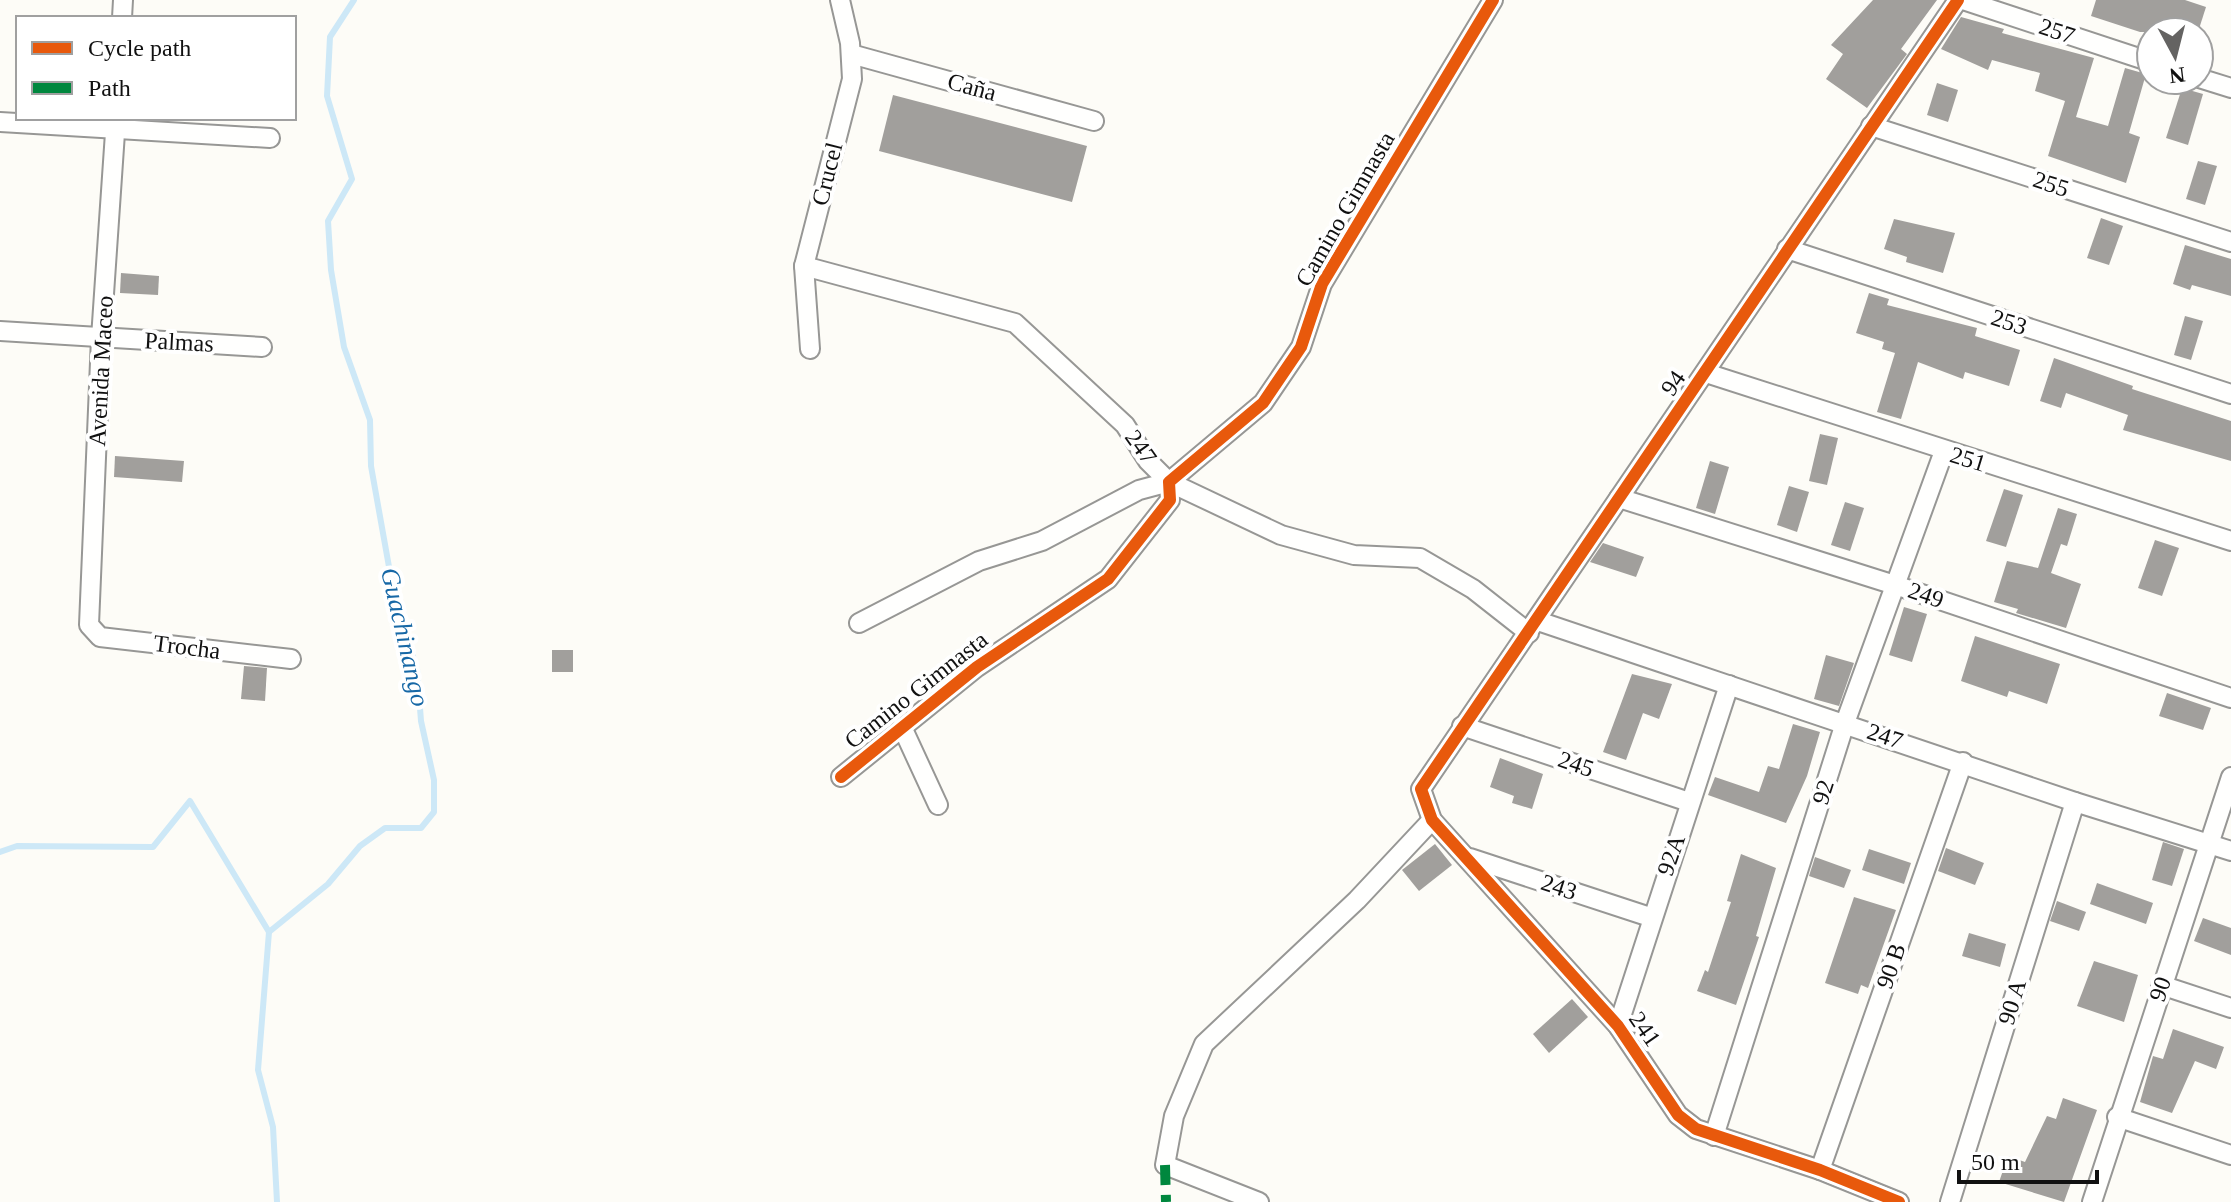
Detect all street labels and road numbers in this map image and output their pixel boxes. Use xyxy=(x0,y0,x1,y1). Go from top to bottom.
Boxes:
street label: 257 xyxy=(2036,13,2078,49)
street label: Caña xyxy=(945,68,1000,106)
street label: Camino Gimnasta xyxy=(1290,127,1400,291)
street label: Crucel xyxy=(807,140,847,208)
street label: 255 xyxy=(2030,166,2072,202)
street label: Avenida Maceo xyxy=(84,295,118,447)
street label: 253 xyxy=(1988,304,2030,340)
street label: Palmas xyxy=(144,327,214,357)
street label: 94 xyxy=(1655,366,1691,400)
street label: 247 xyxy=(1120,425,1162,469)
street label: 251 xyxy=(1947,441,1989,477)
street label: 249 xyxy=(1905,577,1947,613)
street label: Camino Gimnasta xyxy=(839,626,993,754)
street label: Trocha xyxy=(152,630,222,664)
street label: 247 xyxy=(1864,718,1906,754)
street label: 245 xyxy=(1555,746,1597,782)
street label: 92 xyxy=(1807,777,1839,807)
street label: 92A xyxy=(1652,831,1690,879)
street label: 243 xyxy=(1538,869,1580,905)
street label: 90 B xyxy=(1871,940,1911,992)
street label: 90 xyxy=(2144,973,2176,1005)
street label: 90 A xyxy=(1993,976,2031,1028)
street label: 241 xyxy=(1624,1007,1666,1051)

